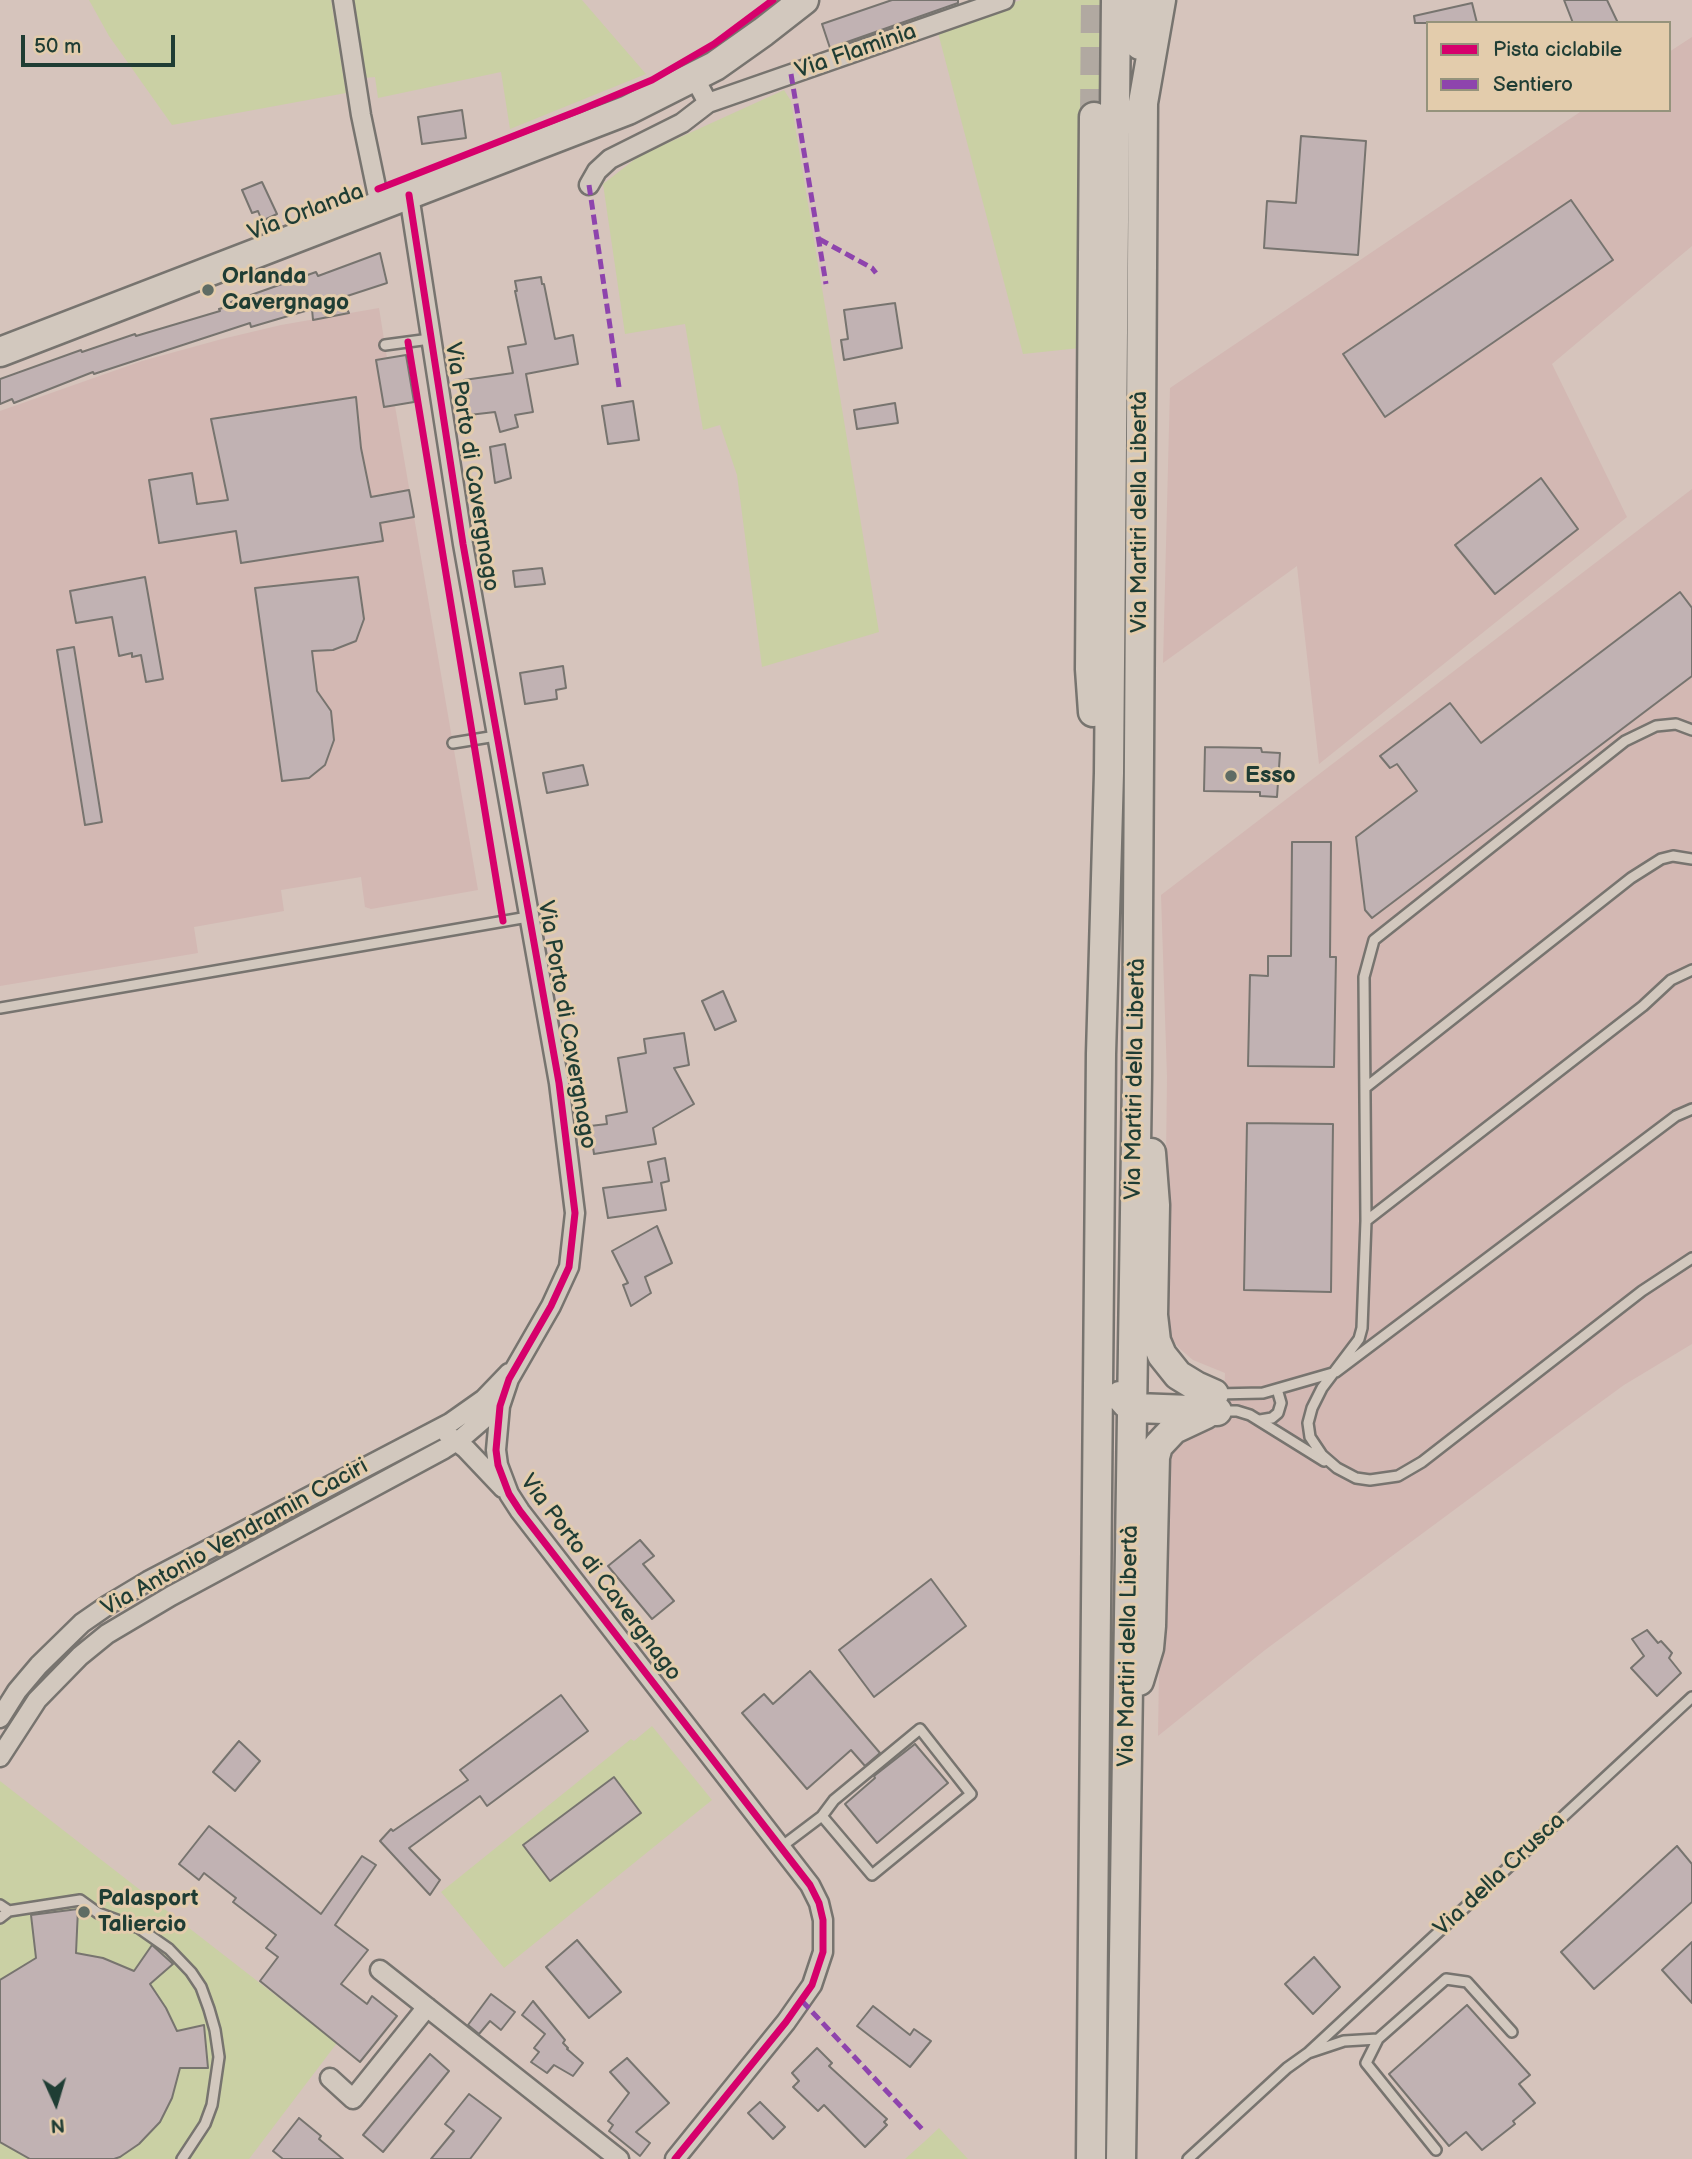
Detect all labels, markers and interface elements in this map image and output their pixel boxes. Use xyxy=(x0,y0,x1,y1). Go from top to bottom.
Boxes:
street label: Via Flaminia xyxy=(792,18,920,86)
scale bar xyxy=(24,21,178,65)
legend xyxy=(1426,21,1671,112)
text: 50 m xyxy=(34,34,81,59)
text: Pista ciclabile xyxy=(1493,37,1622,62)
text: Sentiero xyxy=(1493,72,1573,97)
street label: Via Orlanda xyxy=(244,178,368,248)
place label: Orlanda Cavergnago xyxy=(222,263,349,317)
marker: Orlanda Cavergnago xyxy=(200,282,216,298)
street label: Via Porto di Cavergnago xyxy=(438,341,504,593)
street label: Via Martiri della Libertà xyxy=(1126,391,1154,633)
place label: Esso xyxy=(1245,762,1296,790)
marker: Esso xyxy=(1223,768,1239,784)
street label: Via Porto di Cavergnago xyxy=(531,899,601,1151)
street label: Via Martiri della Libertà xyxy=(1120,958,1152,1200)
street label: Via Antonio Vendramin Caciri xyxy=(97,1453,373,1623)
street label: Via Porto di Cavergnago xyxy=(513,1469,687,1687)
street label: Via Martiri della Libertà xyxy=(1113,1525,1145,1767)
street label: Via della Crusca xyxy=(1429,1807,1571,1943)
place label: Palasport Taliercio xyxy=(98,1885,198,1939)
marker: Palasport Taliercio xyxy=(76,1904,92,1920)
north arrow xyxy=(21,2068,91,2138)
text: N xyxy=(50,2112,65,2136)

